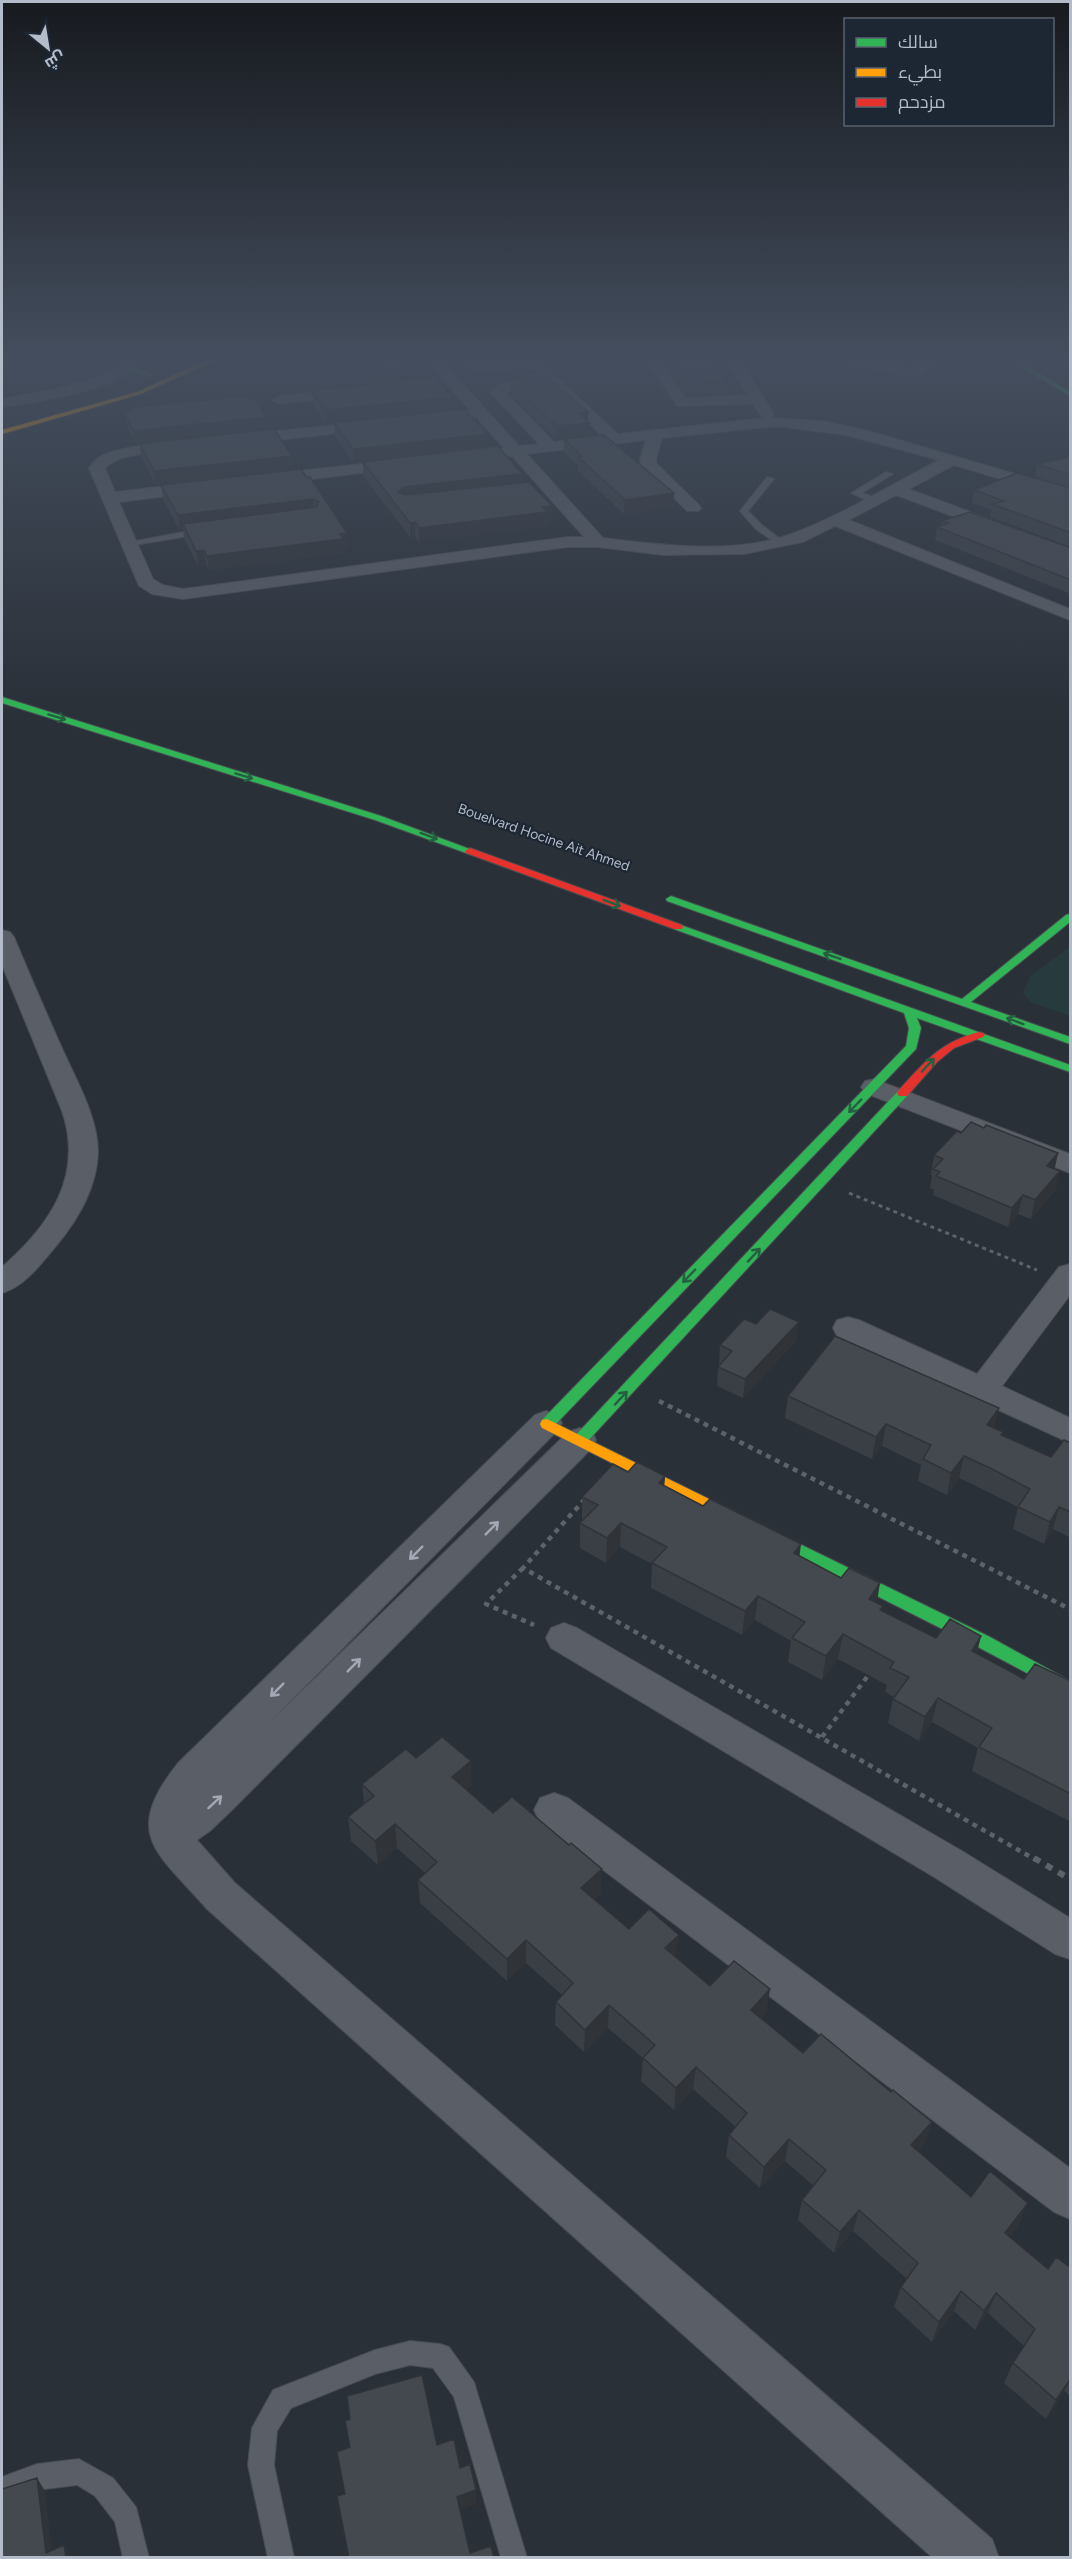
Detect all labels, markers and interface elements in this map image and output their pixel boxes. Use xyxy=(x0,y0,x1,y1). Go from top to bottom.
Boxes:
north arrow xyxy=(18,18,78,78)
legend xyxy=(844,18,1054,126)
text: سالك xyxy=(898,31,938,53)
text: ش xyxy=(42,47,69,74)
text: بطيء xyxy=(898,61,942,86)
text: مزدحم xyxy=(898,91,946,114)
one-way arrow xyxy=(47,713,66,724)
one-way arrow xyxy=(234,771,253,782)
street label: Bouelvard Hocine Ait Ahmed xyxy=(456,800,632,875)
one-way arrow xyxy=(419,832,438,843)
one-way arrow xyxy=(602,898,621,909)
one-way arrow xyxy=(823,950,841,961)
one-way arrow xyxy=(1006,1015,1025,1026)
one-way arrow xyxy=(921,1058,935,1073)
one-way arrow xyxy=(848,1099,862,1114)
one-way arrow xyxy=(747,1248,761,1263)
one-way arrow xyxy=(682,1268,697,1283)
one-way arrow xyxy=(613,1390,628,1405)
one-way arrow xyxy=(485,1520,500,1535)
one-way arrow xyxy=(408,1546,423,1561)
one-way arrow xyxy=(346,1657,361,1672)
one-way arrow xyxy=(270,1683,284,1698)
one-way arrow xyxy=(207,1794,222,1809)

